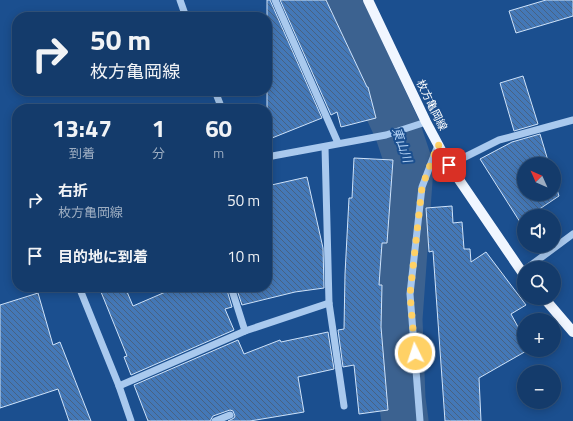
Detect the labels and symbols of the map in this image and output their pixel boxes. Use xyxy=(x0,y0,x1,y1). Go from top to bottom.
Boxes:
street label: 枚方亀岡線 xyxy=(413,77,451,133)
water label: 東山川 xyxy=(388,125,418,167)
pin xyxy=(432,148,466,182)
north arrow xyxy=(517,157,561,201)
position arrow xyxy=(394,332,436,374)

